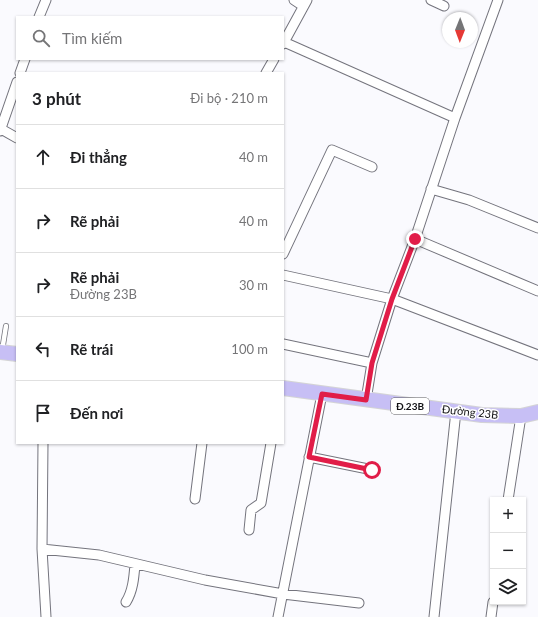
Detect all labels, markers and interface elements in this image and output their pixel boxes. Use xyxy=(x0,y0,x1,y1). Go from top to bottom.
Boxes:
north arrow xyxy=(442,12,478,48)
search box xyxy=(16,16,284,60)
icon: search xyxy=(30,27,52,49)
text: Tìm kiếm xyxy=(62,29,122,47)
text: 3 phút xyxy=(32,88,81,109)
text: Đi bộ · 210 m xyxy=(190,90,268,106)
icon: ahead xyxy=(32,146,54,168)
text: Đi thẳng xyxy=(70,148,127,166)
text: 40 m xyxy=(239,149,268,165)
icon: right xyxy=(32,210,54,232)
text: Rẽ phải xyxy=(70,212,119,230)
text: 40 m xyxy=(239,213,268,229)
route end xyxy=(406,230,424,248)
text: Rẽ phải xyxy=(70,268,119,286)
icon: right xyxy=(32,274,54,296)
text: 30 m xyxy=(239,277,268,293)
text: Đường 23B xyxy=(70,286,137,302)
icon: left xyxy=(32,338,54,360)
text: Rẽ trái xyxy=(70,340,113,358)
text: 100 m xyxy=(231,341,268,357)
road number: Đ.23B xyxy=(391,398,429,414)
icon: arrive xyxy=(32,402,54,424)
street label: Đường 23B xyxy=(441,402,499,421)
text: Đến nơi xyxy=(70,404,123,422)
route start xyxy=(363,461,381,479)
map controls xyxy=(490,497,526,605)
button: + xyxy=(490,497,526,533)
button: − xyxy=(490,533,526,569)
button: layers xyxy=(490,569,526,605)

